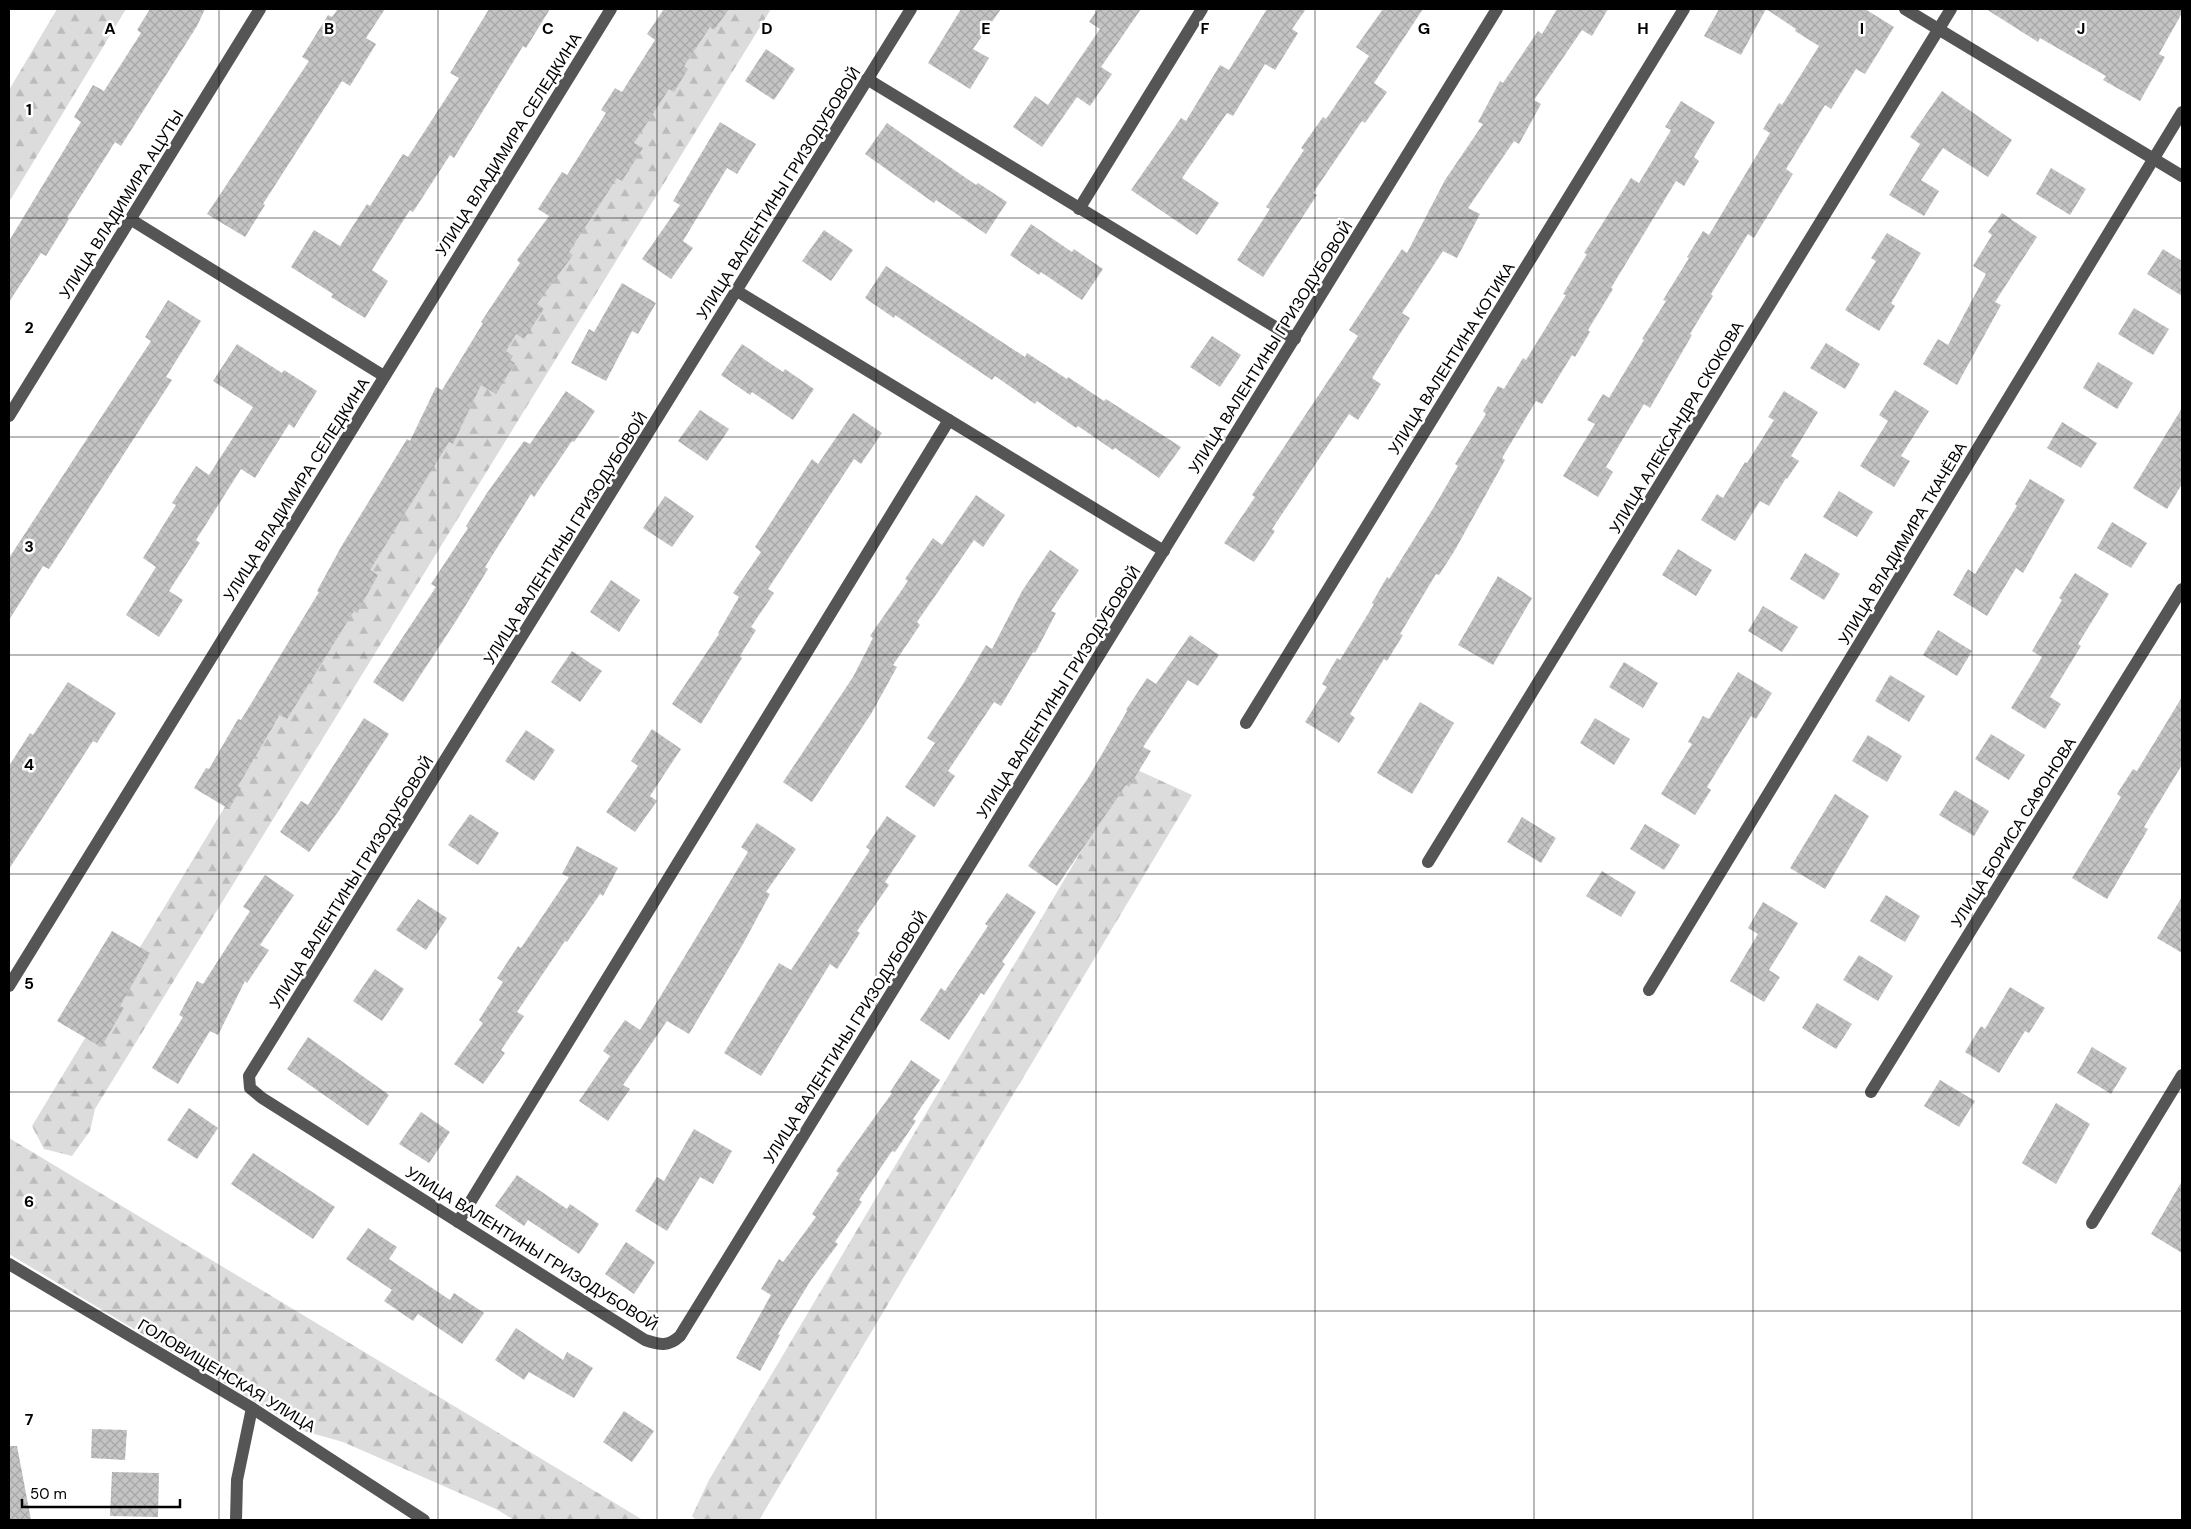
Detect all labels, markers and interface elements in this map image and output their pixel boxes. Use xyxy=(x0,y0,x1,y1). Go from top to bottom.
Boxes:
text: A xyxy=(104,18,116,39)
text: B xyxy=(324,18,334,39)
text: C xyxy=(542,18,554,39)
text: D xyxy=(761,18,773,39)
text: E xyxy=(981,18,991,39)
text: F xyxy=(1201,18,1210,39)
text: G xyxy=(1418,18,1430,39)
text: H xyxy=(1637,18,1649,39)
text: I xyxy=(1860,18,1864,39)
text: J xyxy=(2077,18,2085,39)
street label: УЛИЦА ВЛАДИМИРА СЕЛЕДКИНА xyxy=(431,28,586,260)
street label: УЛИЦА ВАЛЕНТИНЫ ГРИЗОДУБОВОЙ xyxy=(692,63,865,323)
text: 1 xyxy=(26,99,32,120)
street label: УЛИЦА ВЛАДИМИРА АЦУТЫ xyxy=(55,106,188,303)
street label: УЛИЦА ВАЛЕНТИНЫ ГРИЗОДУБОВОЙ xyxy=(1184,217,1357,477)
street label: УЛИЦА ВАЛЕНТИНА КОТИКА xyxy=(1383,258,1520,458)
text: 2 xyxy=(24,317,34,338)
street label: УЛИЦА АЛЕКСАНДРА СКОКОВА xyxy=(1605,317,1748,537)
street label: УЛИЦА ВЛАДИМИРА СЕЛЕДКИНА xyxy=(219,373,374,605)
street label: УЛИЦА ВАЛЕНТИНЫ ГРИЗОДУБОВОЙ xyxy=(479,408,652,668)
street label: УЛИЦА ВЛАДИМИРА ТКАЧЁВА xyxy=(1833,438,1972,649)
text: 3 xyxy=(24,536,34,557)
street label: УЛИЦА ВАЛЕНТИНЫ ГРИЗОДУБОВОЙ xyxy=(972,562,1145,822)
street label: УЛИЦА БОРИСА САФОНОВА xyxy=(1946,733,2081,931)
street label: УЛИЦА ВАЛЕНТИНЫ ГРИЗОДУБОВОЙ xyxy=(265,752,438,1012)
text: 4 xyxy=(24,754,34,775)
street label: УЛИЦА ВАЛЕНТИНЫ ГРИЗОДУБОВОЙ xyxy=(759,907,932,1167)
text: 5 xyxy=(24,973,34,994)
street label: УЛИЦА ВАЛЕНТИНЫ ГРИЗОДУБОВОЙ xyxy=(402,1162,662,1335)
text: 6 xyxy=(24,1191,34,1212)
street label: ГОЛОВИЩЕНСКАЯ УЛИЦА xyxy=(134,1314,320,1437)
text: 7 xyxy=(25,1409,34,1430)
scale bar xyxy=(22,1476,180,1508)
text: 50 m xyxy=(30,1484,67,1504)

